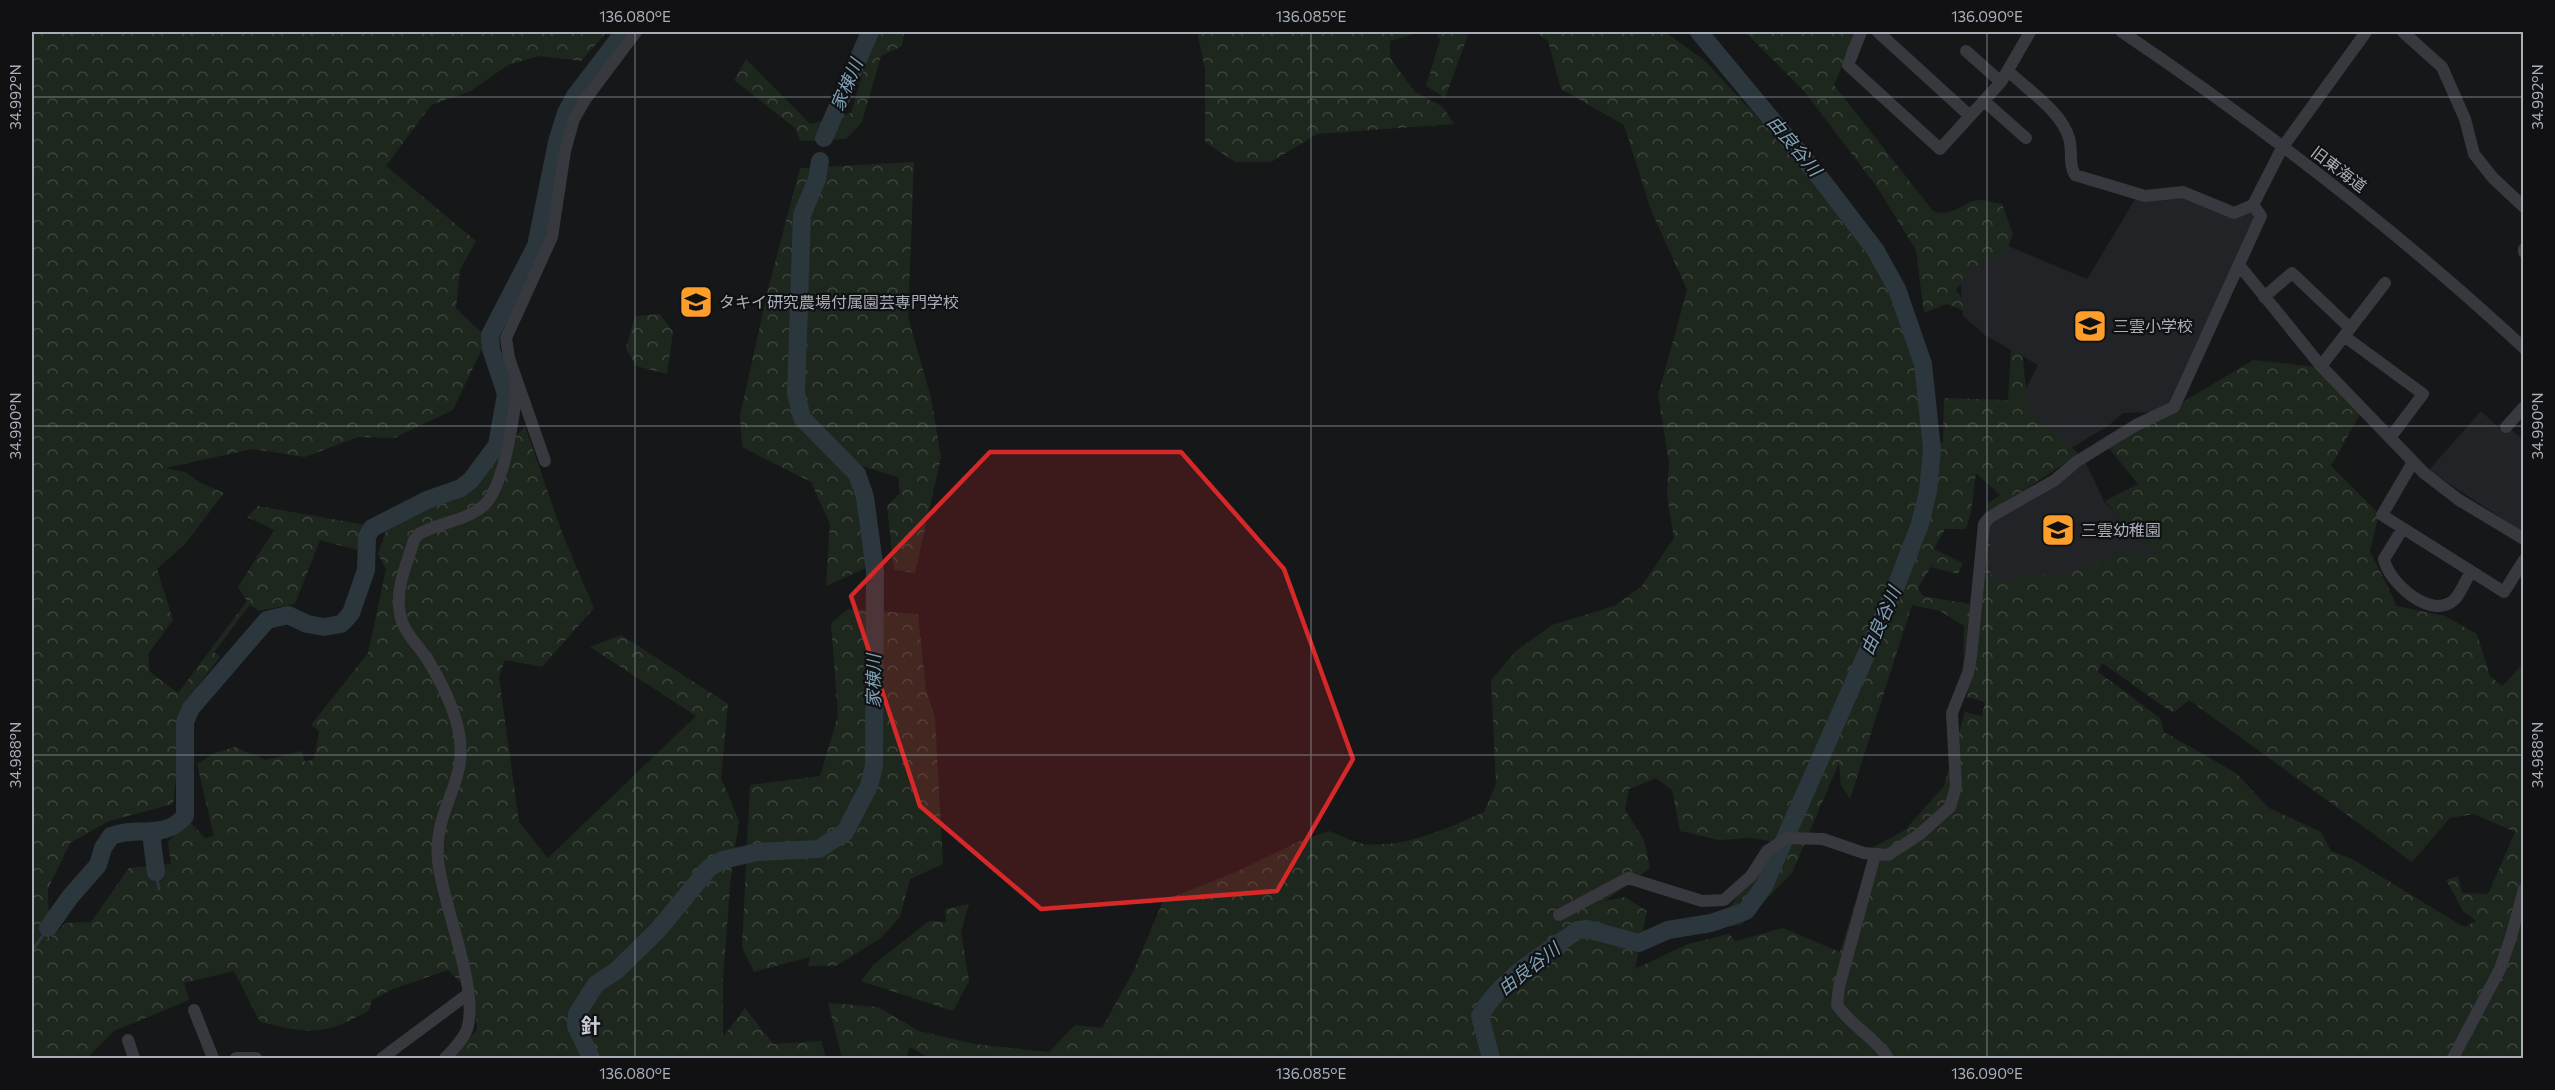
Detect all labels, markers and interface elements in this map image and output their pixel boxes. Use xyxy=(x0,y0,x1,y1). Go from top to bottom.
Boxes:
text: 136.080°E xyxy=(599,7,671,25)
text: 136.085°E xyxy=(1276,7,1346,25)
text: 136.090°E xyxy=(1951,7,2023,25)
water label: 家棟川 xyxy=(825,54,868,114)
text: 34.992°N xyxy=(6,64,24,130)
text: 34.992°N xyxy=(2528,64,2546,130)
water label: 由良谷川 xyxy=(1763,111,1828,182)
street label: 旧東海道 xyxy=(2308,142,2371,195)
school or university icon: タキイ研究農場付属園芸専門学校 xyxy=(678,284,714,320)
place label: タキイ研究農場付属園芸専門学校 xyxy=(719,292,959,311)
school or university icon: 三雲小学校 xyxy=(2072,308,2108,344)
place label: 三雲小学校 xyxy=(2113,316,2193,335)
text: 34.990°N xyxy=(6,392,24,460)
text: 34.990°N xyxy=(2528,392,2546,460)
school or university icon: 三雲幼稚園 xyxy=(2040,512,2076,548)
place label: 三雲幼稚園 xyxy=(2081,520,2161,539)
water label: 由良谷川 xyxy=(1855,581,1906,658)
water label: 家棟川 xyxy=(862,652,884,708)
text: 34.988°N xyxy=(6,722,24,788)
text: 34.988°N xyxy=(2528,722,2546,788)
water label: 由良谷川 xyxy=(1493,936,1565,999)
district label: 針 xyxy=(581,1013,601,1037)
text: 136.080°E xyxy=(599,1064,671,1082)
text: 136.085°E xyxy=(1276,1064,1346,1082)
text: 136.090°E xyxy=(1951,1064,2023,1082)

